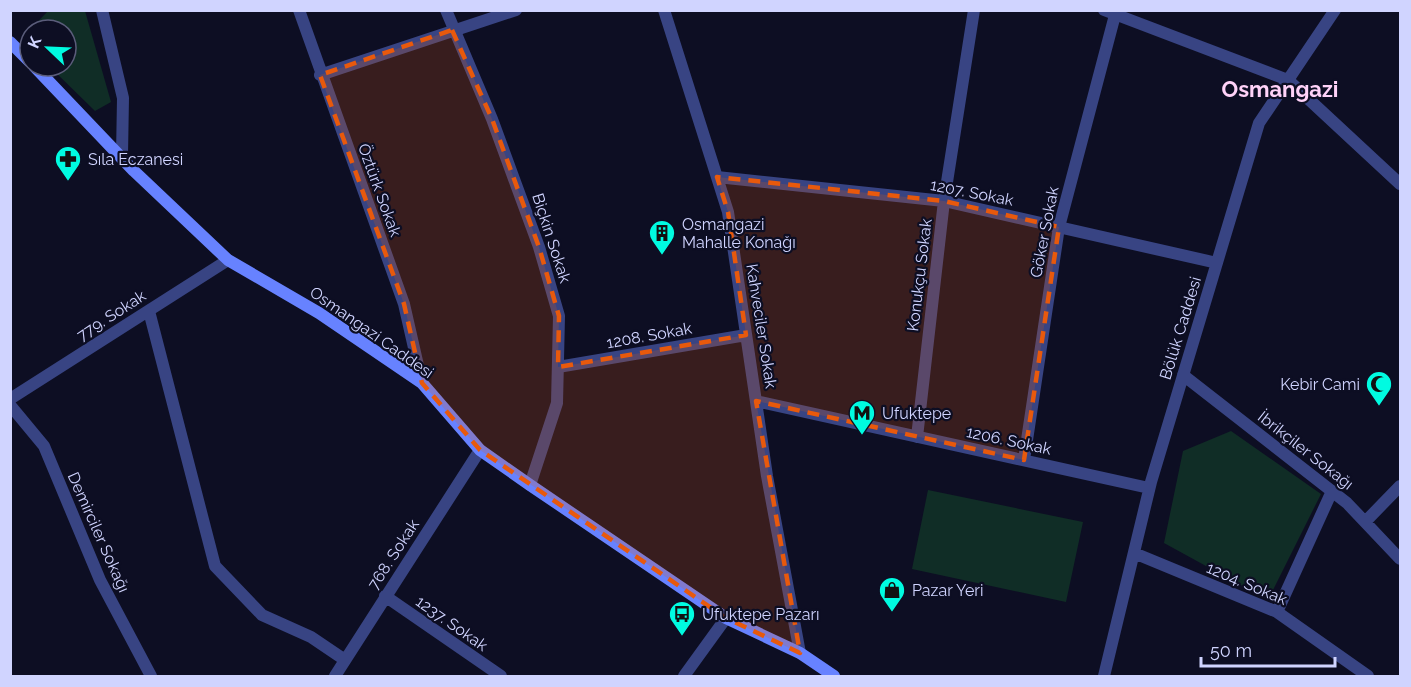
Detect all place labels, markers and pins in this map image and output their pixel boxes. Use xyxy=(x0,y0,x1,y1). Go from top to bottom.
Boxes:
pharmacy icon: Sıla Eczanesi xyxy=(53,144,83,182)
place label: Sıla Eczanesi xyxy=(88,150,183,169)
place label: Osmangazi Mahalle Konağı xyxy=(682,215,796,252)
building icon: Osmangazi Mahalle Konağı xyxy=(647,218,677,256)
mosque icon: Kebir Cami xyxy=(1364,369,1394,407)
place label: Kebir Cami xyxy=(1280,375,1360,394)
metro station icon: Ufuktepe xyxy=(847,398,877,436)
place label: Ufuktepe xyxy=(882,404,951,423)
shop icon: Pazar Yeri xyxy=(877,575,907,613)
place label: Pazar Yeri xyxy=(912,581,983,600)
bus stop icon: Ufuktepe Pazarı xyxy=(667,599,697,637)
place label: Ufuktepe Pazarı xyxy=(702,605,820,624)

